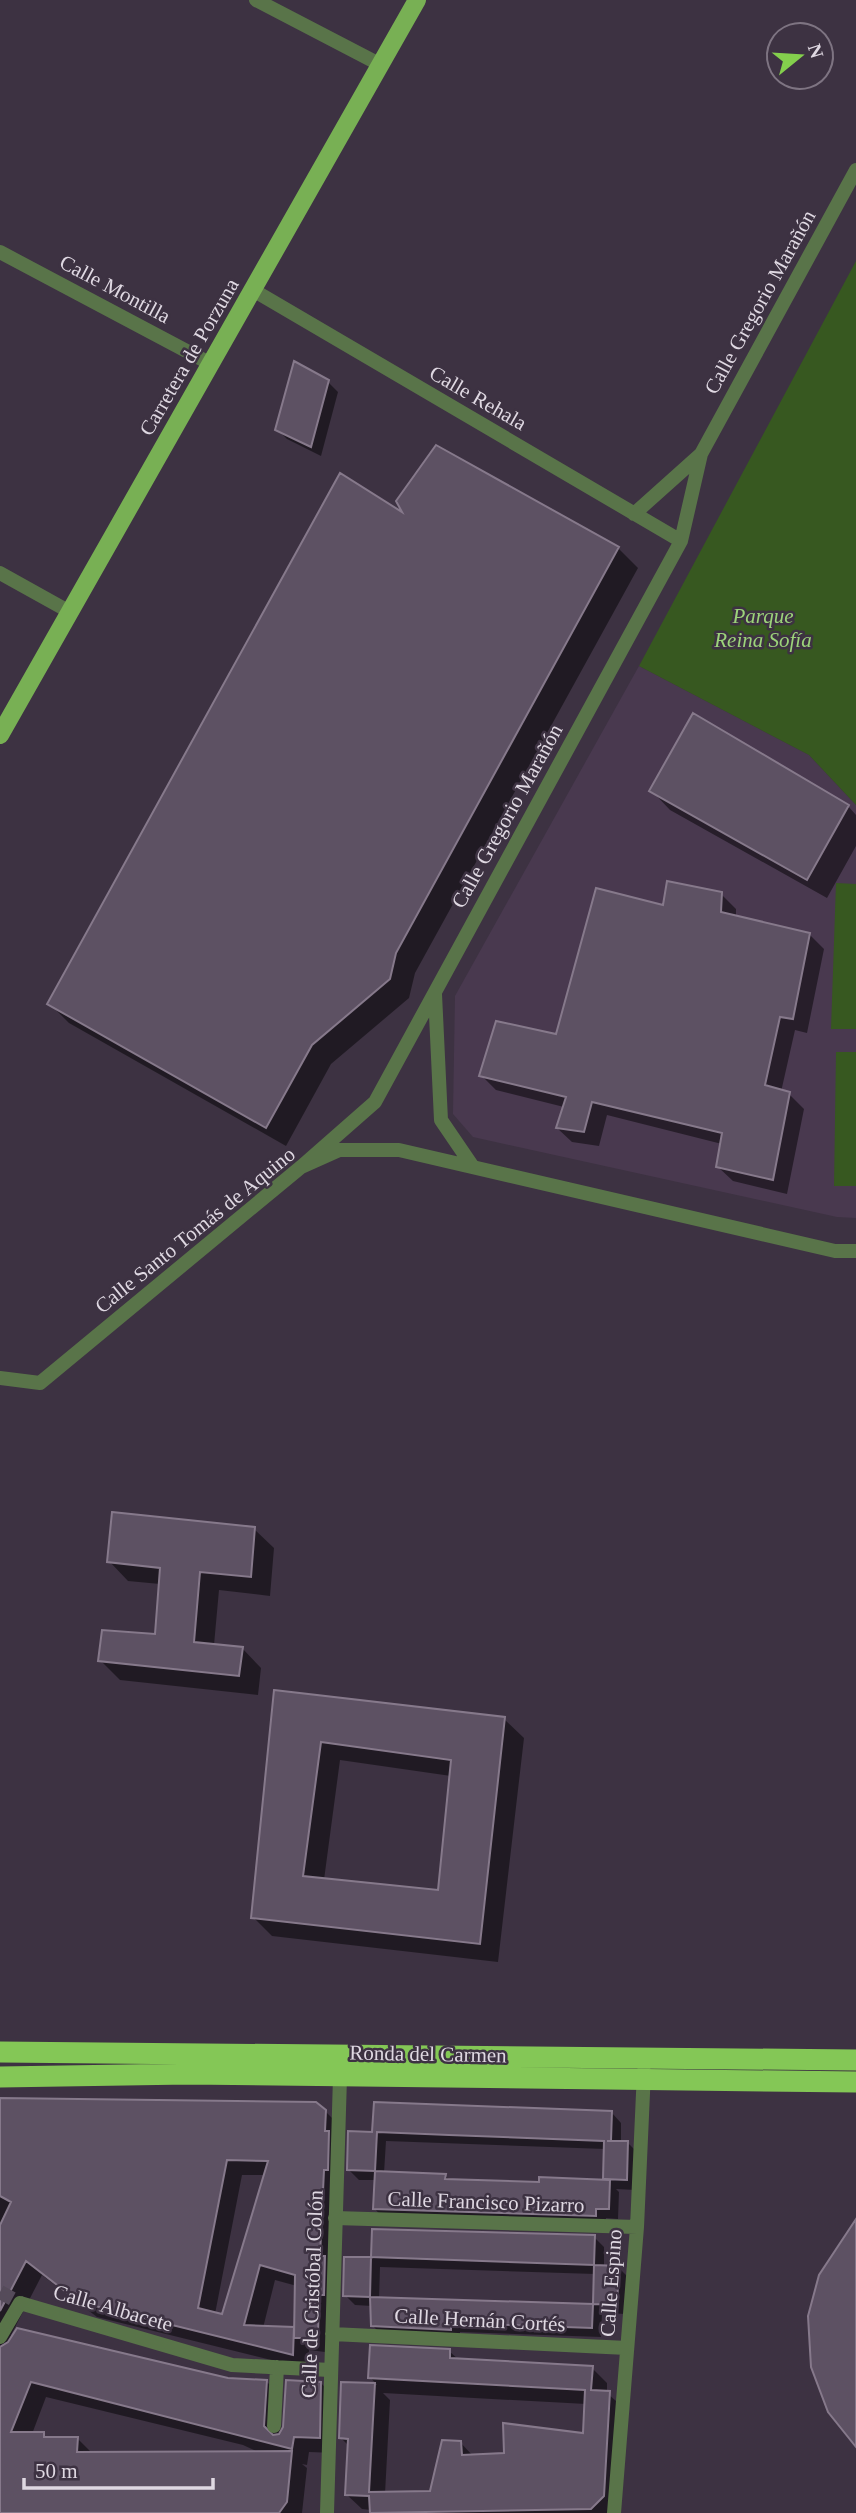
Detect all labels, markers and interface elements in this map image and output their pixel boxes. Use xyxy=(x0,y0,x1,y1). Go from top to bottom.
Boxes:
north arrow xyxy=(765,21,835,91)
text: N xyxy=(804,41,828,61)
street label: Calle Gregorio Marañón xyxy=(699,205,821,398)
street label: Calle Montilla xyxy=(56,250,175,329)
street label: Carretera de Porzuna xyxy=(134,274,244,440)
street label: Calle Rehala xyxy=(425,361,531,436)
park label: Parque Reina Sofía xyxy=(713,604,812,652)
street label: Calle Gregorio Marañón xyxy=(446,719,568,912)
street label: Calle Santo Tomás de Aquino xyxy=(90,1142,300,1318)
street label: Ronda del Carmen xyxy=(349,2041,507,2067)
street label: Calle Francisco Pizarro xyxy=(387,2187,585,2217)
street label: Calle de Cristóbal Colón xyxy=(296,2189,328,2398)
street label: Calle Espino xyxy=(595,2228,627,2338)
street label: Calle Albacete xyxy=(51,2280,175,2336)
street label: Calle Hernán Cortés xyxy=(394,2304,566,2336)
scale bar xyxy=(24,2446,214,2490)
text: 50 m xyxy=(35,2459,78,2483)

